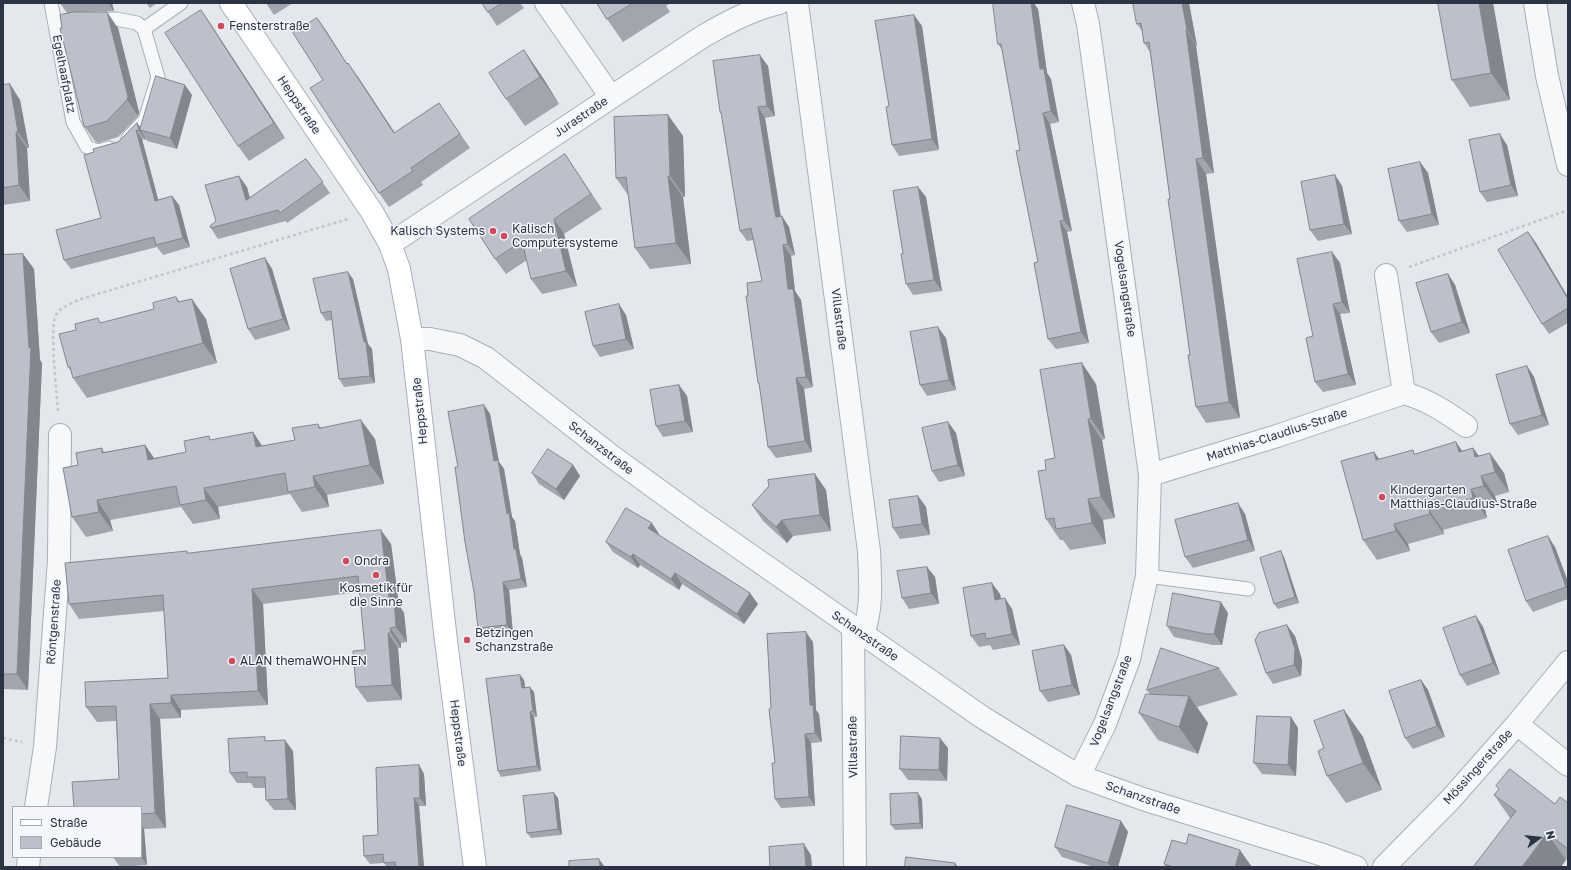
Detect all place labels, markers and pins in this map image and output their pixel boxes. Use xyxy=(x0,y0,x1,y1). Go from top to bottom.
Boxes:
place label: Fensterstraße xyxy=(229,19,310,33)
marker: Fensterstraße xyxy=(216,21,226,31)
place label: Kalisch Computersysteme xyxy=(512,222,618,250)
place label: Kalisch Systems xyxy=(390,224,485,238)
marker: Kalisch Systems xyxy=(488,226,498,236)
marker: Kalisch Computersysteme xyxy=(499,231,509,241)
place label: Kindergarten Matthias-Claudius-Straße xyxy=(1390,483,1537,511)
marker: Kindergarten Matthias-Claudius-Straße xyxy=(1377,492,1387,502)
place label: Ondra xyxy=(354,554,389,568)
marker: Ondra xyxy=(341,556,351,566)
marker: Kosmetik für die Sinne xyxy=(371,570,381,580)
place label: Kosmetik für die Sinne xyxy=(339,581,413,609)
place label: Betzingen Schanzstraße xyxy=(475,626,553,654)
marker: Betzingen Schanzstraße xyxy=(462,635,472,645)
place label: ALAN themaWOHNEN xyxy=(240,654,367,668)
marker: ALAN themaWOHNEN xyxy=(227,656,237,666)

